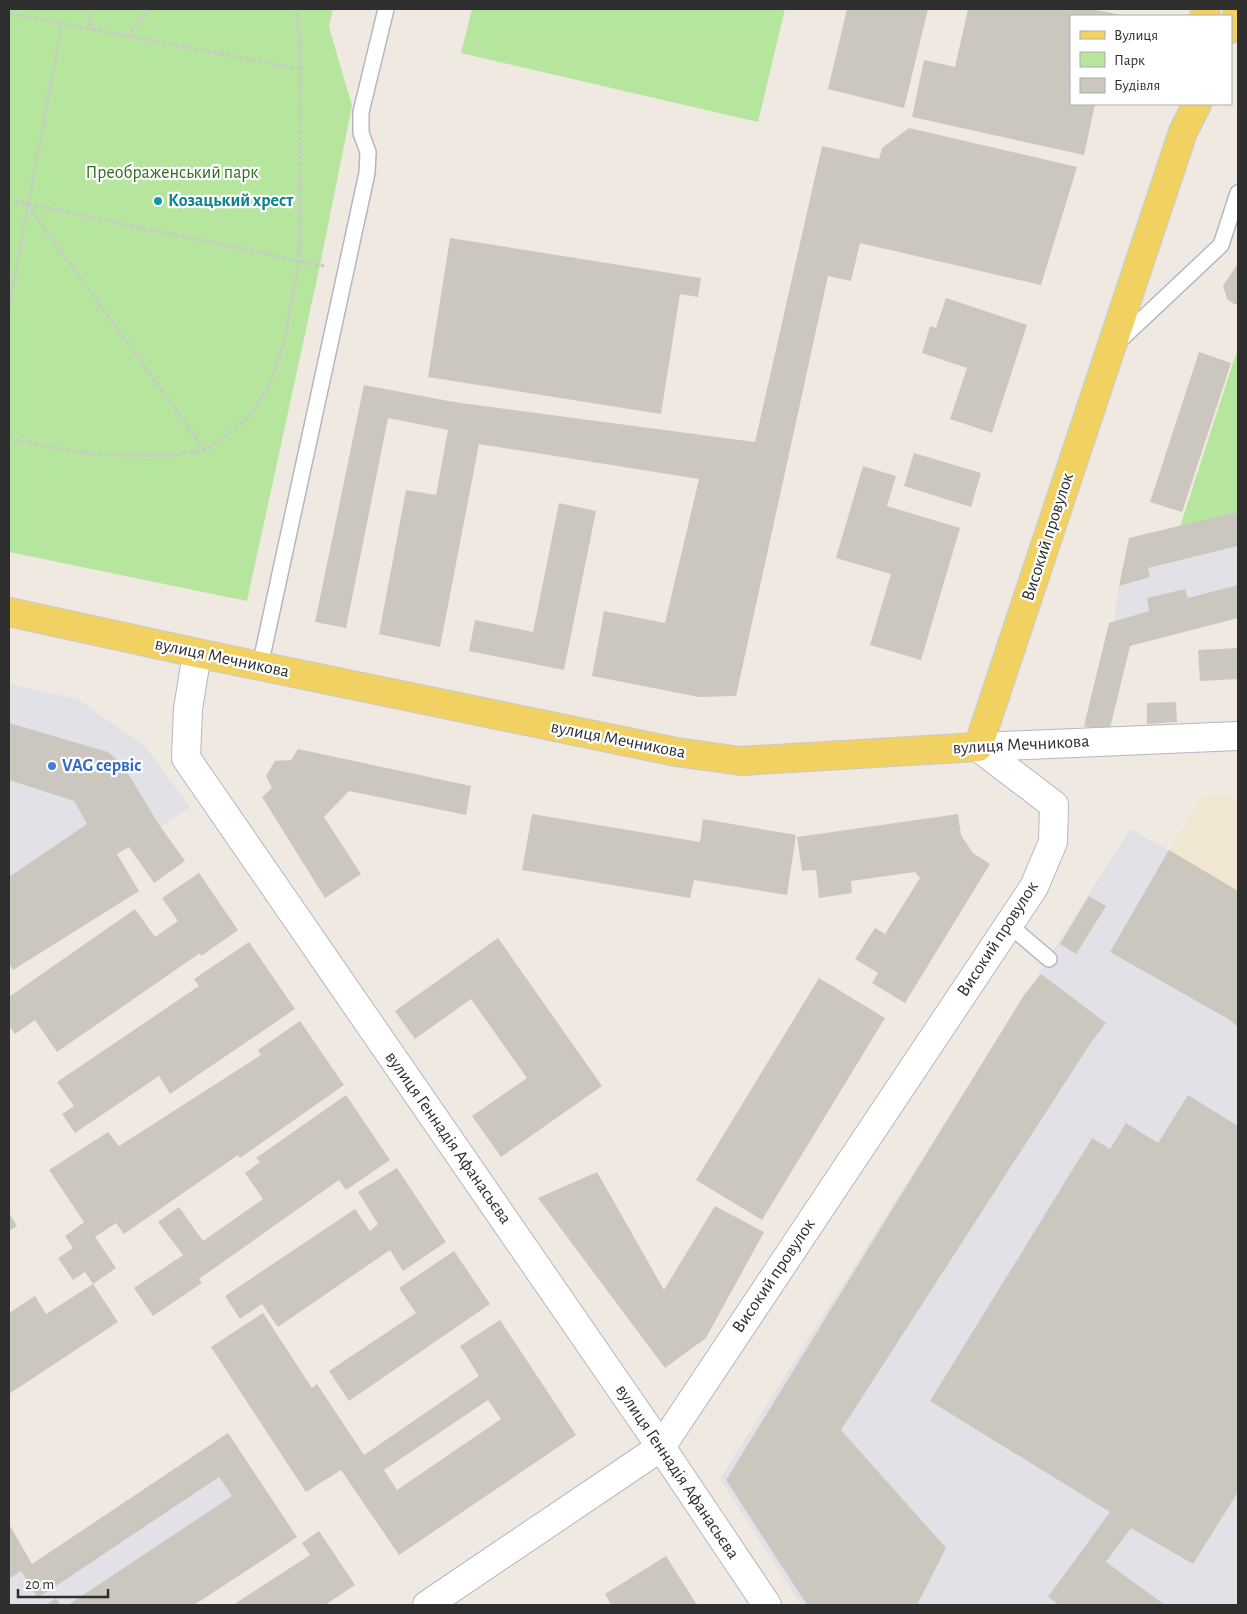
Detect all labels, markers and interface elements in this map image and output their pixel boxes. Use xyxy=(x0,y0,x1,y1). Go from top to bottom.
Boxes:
legend xyxy=(1070,15,1232,105)
text: Вулиця xyxy=(1114,28,1158,43)
text: Парк xyxy=(1114,53,1145,68)
text: Будівля xyxy=(1114,78,1160,93)
park label: Преображенський парк xyxy=(85,163,259,182)
place label: Козацький хрест xyxy=(168,192,294,210)
marker: Козацький хрест xyxy=(152,195,164,207)
street label: Високий провулок xyxy=(1019,470,1077,603)
street label: вулиця Мечникова xyxy=(153,635,291,681)
street label: вулиця Мечникова xyxy=(549,718,687,762)
street label: вулиця Мечникова xyxy=(952,732,1090,758)
place label: VAG сервіс xyxy=(62,757,142,775)
marker: VAG сервіс xyxy=(46,760,58,772)
street label: Високий провулок xyxy=(954,878,1042,1000)
street label: вулиця Геннадія Афанасьєва xyxy=(382,1048,514,1228)
street label: Високий провулок xyxy=(729,1215,819,1336)
street label: вулиця Геннадія Афанасьєва xyxy=(612,1382,742,1562)
scale bar xyxy=(18,1566,108,1598)
text: 20 m xyxy=(25,1577,54,1592)

